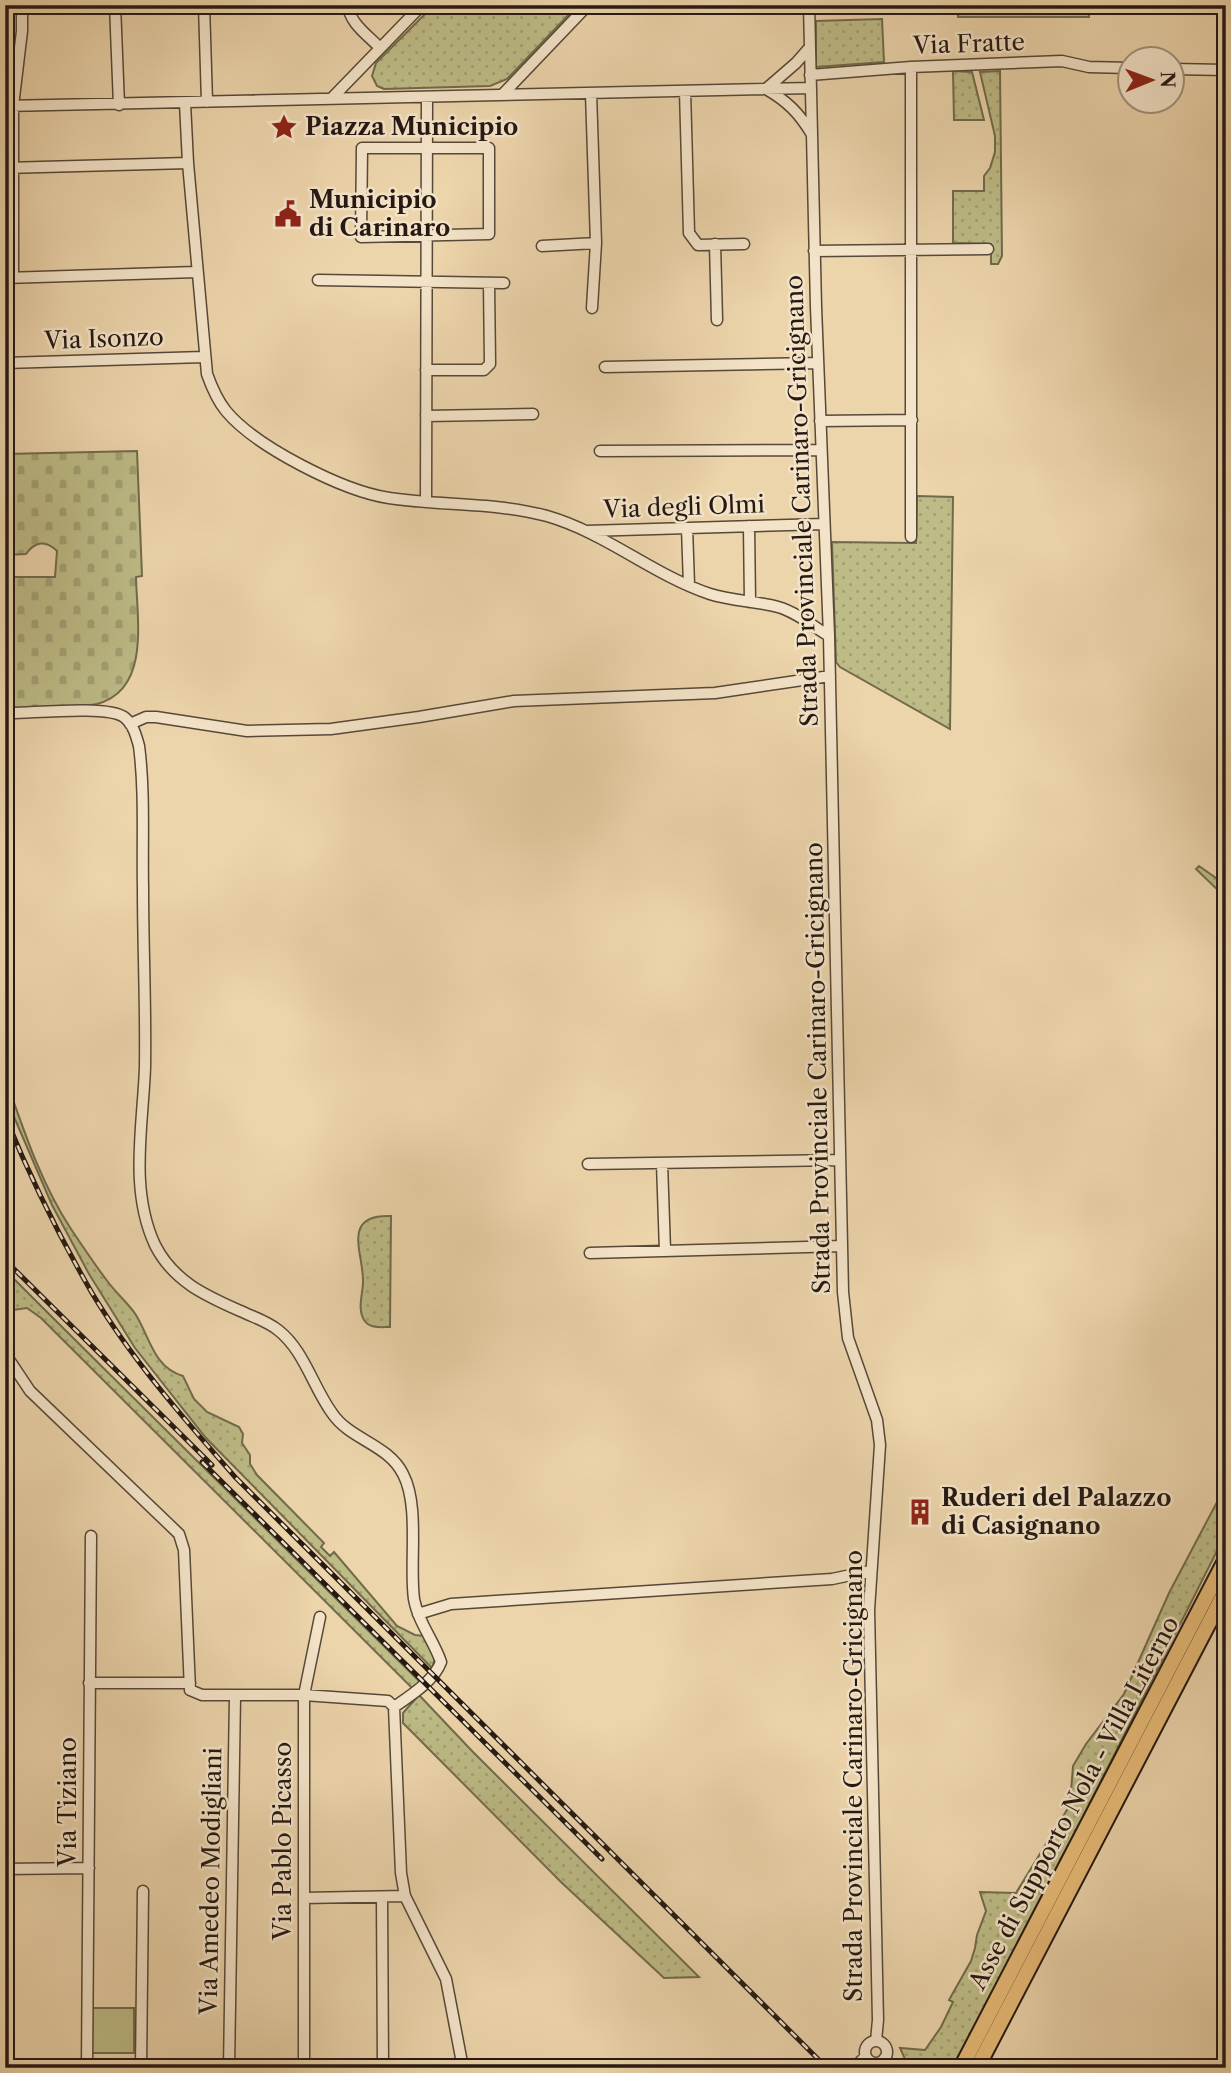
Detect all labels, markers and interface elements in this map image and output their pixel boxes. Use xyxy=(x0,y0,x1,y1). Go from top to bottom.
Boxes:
street label: Via Fratte xyxy=(912,27,1025,60)
north arrow xyxy=(1116,46,1186,116)
text: N xyxy=(1156,71,1179,88)
place icon: Piazza Municipio xyxy=(269,112,299,142)
place label: Piazza Municipio xyxy=(305,112,518,141)
place label: Municipio di Carinaro xyxy=(309,185,450,242)
public building icon: Municipio di Carinaro xyxy=(273,199,303,229)
street label: Strada Provinciale Carinaro-Gricignano xyxy=(779,275,824,727)
street label: Via Isonzo xyxy=(43,322,164,355)
street label: Via degli Olmi xyxy=(602,489,765,524)
street label: Strada Provinciale Carinaro-Gricignano xyxy=(799,842,836,1294)
place label: Ruderi del Palazzo di Casignano xyxy=(941,1483,1171,1540)
building icon: Ruderi del Palazzo di Casignano xyxy=(905,1497,935,1527)
street label: Strada Provinciale Carinaro-Gricignano xyxy=(839,1550,868,2002)
street label: Asse di Supporto Nola - Villa Literno xyxy=(962,1611,1185,1995)
street label: Via Tiziano xyxy=(53,1737,82,1868)
street label: Via Pablo Picasso xyxy=(268,1742,297,1941)
street label: Via Amedeo Modigliani xyxy=(194,1747,227,2016)

